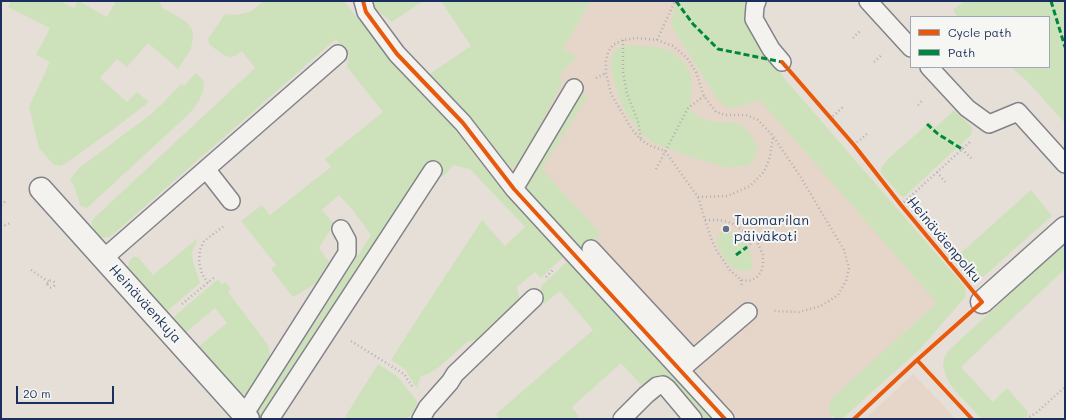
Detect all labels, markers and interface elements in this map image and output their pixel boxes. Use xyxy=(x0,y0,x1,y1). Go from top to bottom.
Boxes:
legend xyxy=(910,16,1050,68)
text: Cycle path xyxy=(948,24,1011,40)
text: Path xyxy=(948,44,975,60)
street label: Heinäväenpolku xyxy=(903,194,985,286)
place label: Tuomarilan päiväkoti xyxy=(734,213,809,246)
marker: Tuomarilan päiväkoti xyxy=(721,224,731,234)
street label: Heinäväenkuja xyxy=(105,261,185,347)
scale bar xyxy=(18,378,116,404)
text: 20 m xyxy=(23,385,51,401)

